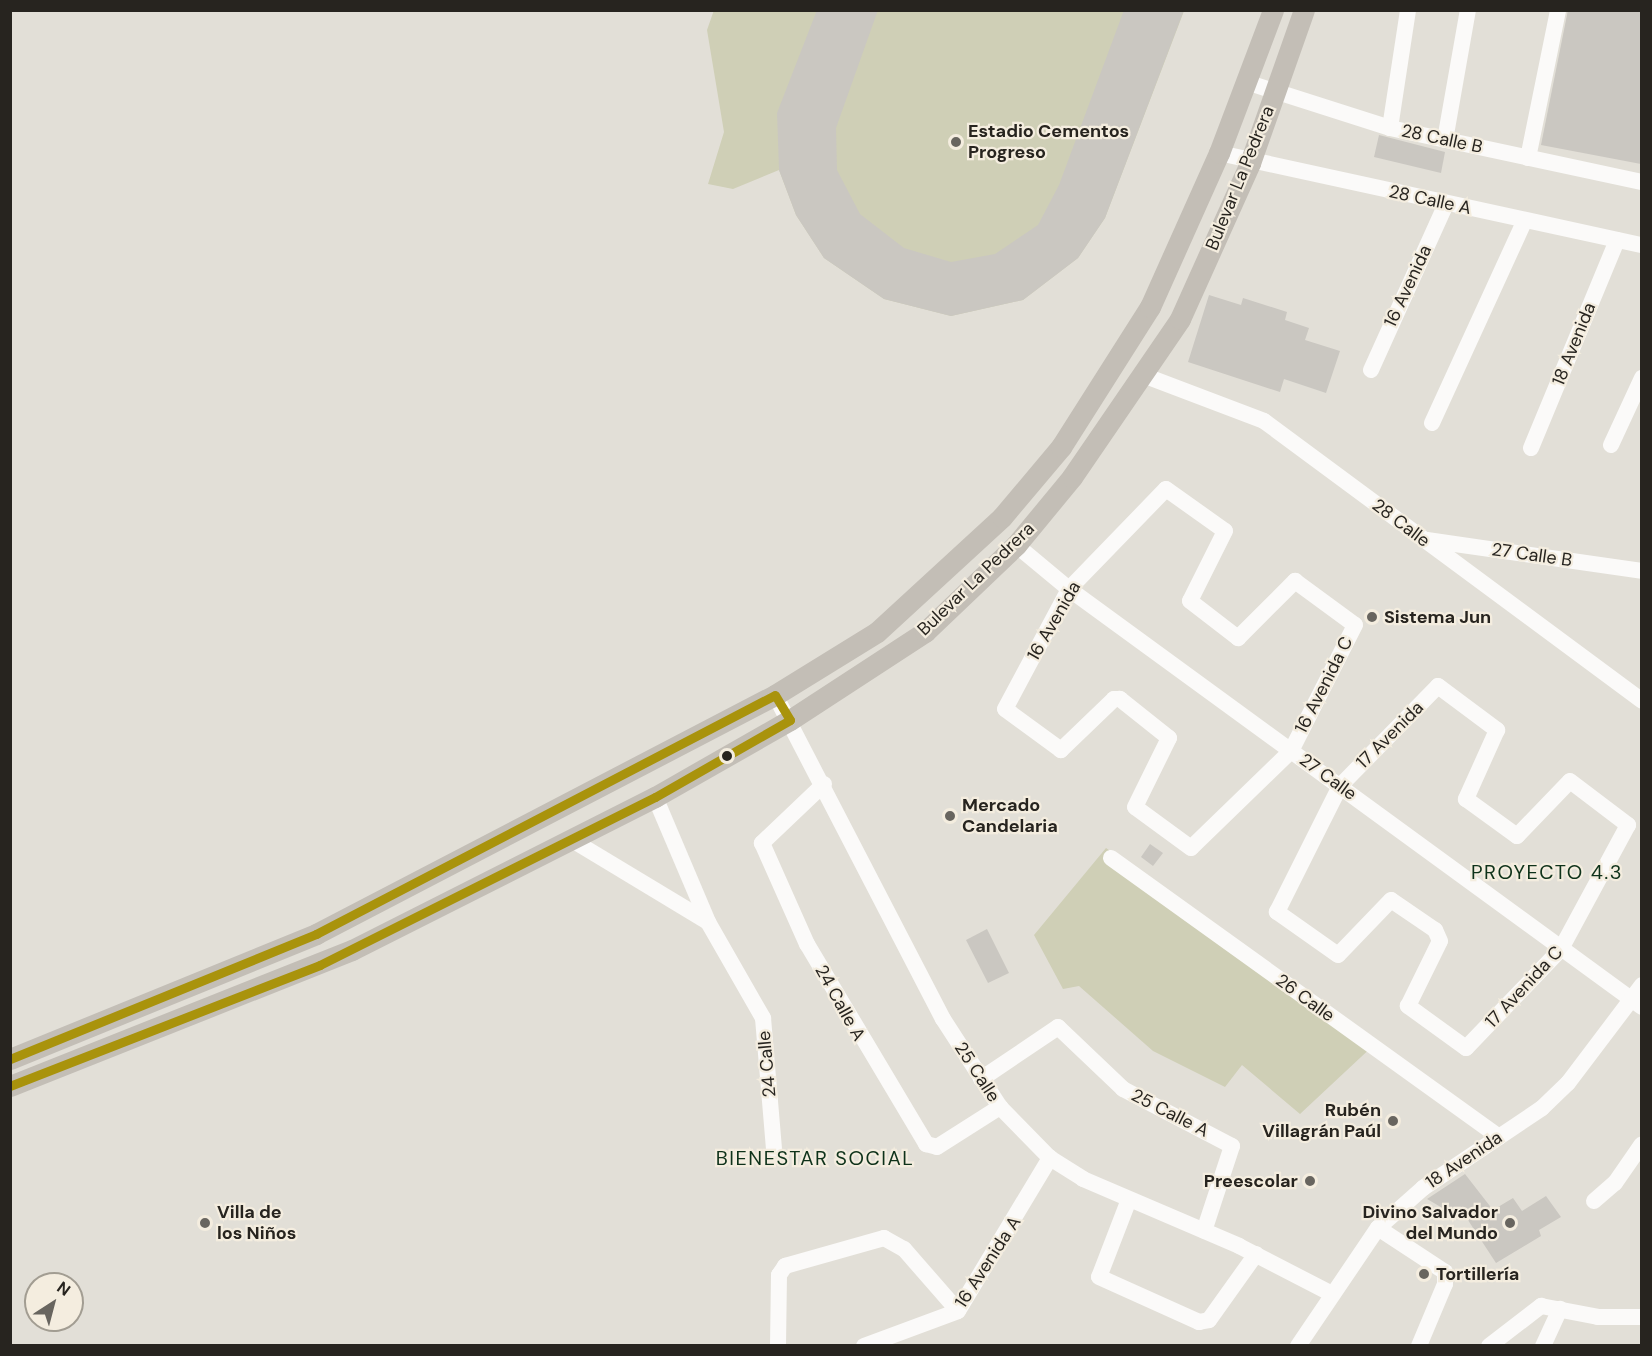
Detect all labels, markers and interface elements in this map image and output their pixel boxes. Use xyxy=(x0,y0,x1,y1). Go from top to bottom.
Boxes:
street label: Bulevar La Pedrera xyxy=(1201,103,1279,253)
street label: 28 Calle B xyxy=(1399,120,1485,158)
place label: Estadio Cementos Progreso xyxy=(968,121,1129,164)
marker: Estadio Cementos Progreso xyxy=(949,135,963,149)
street label: 28 Calle A xyxy=(1387,181,1473,219)
street label: 16 Avenida xyxy=(1380,242,1436,330)
street label: 18 Avenida xyxy=(1548,299,1600,389)
street label: 28 Calle xyxy=(1368,494,1434,552)
street label: Bulevar La Pedrera xyxy=(913,518,1039,640)
street label: 27 Calle B xyxy=(1490,539,1574,571)
street label: 16 Avenida xyxy=(1023,578,1085,664)
place label: Sistema Jun xyxy=(1384,606,1491,628)
marker: Sistema Jun xyxy=(1365,610,1379,624)
street label: 16 Avenida C xyxy=(1290,633,1358,737)
street label: 17 Avenida xyxy=(1352,697,1428,773)
street label: 27 Calle xyxy=(1295,749,1361,805)
unlabelled marker xyxy=(721,750,733,762)
place label: Mercado Candelaria xyxy=(962,795,1058,838)
marker: Mercado Candelaria xyxy=(943,809,957,823)
district label: PROYECTO 4.3 xyxy=(1471,860,1623,884)
street label: 17 Avenida C xyxy=(1481,942,1567,1032)
street label: 24 Calle A xyxy=(810,961,870,1045)
street label: 26 Calle xyxy=(1271,969,1339,1027)
street label: 24 Calle xyxy=(753,1030,781,1098)
street label: 25 Calle xyxy=(950,1038,1004,1106)
street label: 25 Calle A xyxy=(1128,1084,1212,1142)
place label: Rubén Villagrán Paúl xyxy=(1262,1100,1381,1142)
marker: Rubén Villagrán Paúl xyxy=(1386,1114,1400,1128)
street label: 18 Avenida xyxy=(1422,1127,1506,1193)
district label: BIENESTAR SOCIAL xyxy=(716,1146,914,1170)
place label: Preescolar xyxy=(1204,1170,1298,1192)
marker: Preescolar xyxy=(1303,1174,1317,1188)
place label: Villa de los Niños xyxy=(217,1202,296,1244)
place label: Divino Salvador del Mundo xyxy=(1362,1202,1498,1244)
street label: 16 Avenida A xyxy=(950,1212,1026,1312)
marker: Villa de los Niños xyxy=(198,1216,212,1230)
marker: Divino Salvador del Mundo xyxy=(1503,1216,1517,1230)
place label: Tortillería xyxy=(1436,1263,1519,1285)
marker: Tortillería xyxy=(1417,1267,1431,1281)
north arrow xyxy=(24,1272,84,1332)
text: N xyxy=(53,1277,75,1301)

